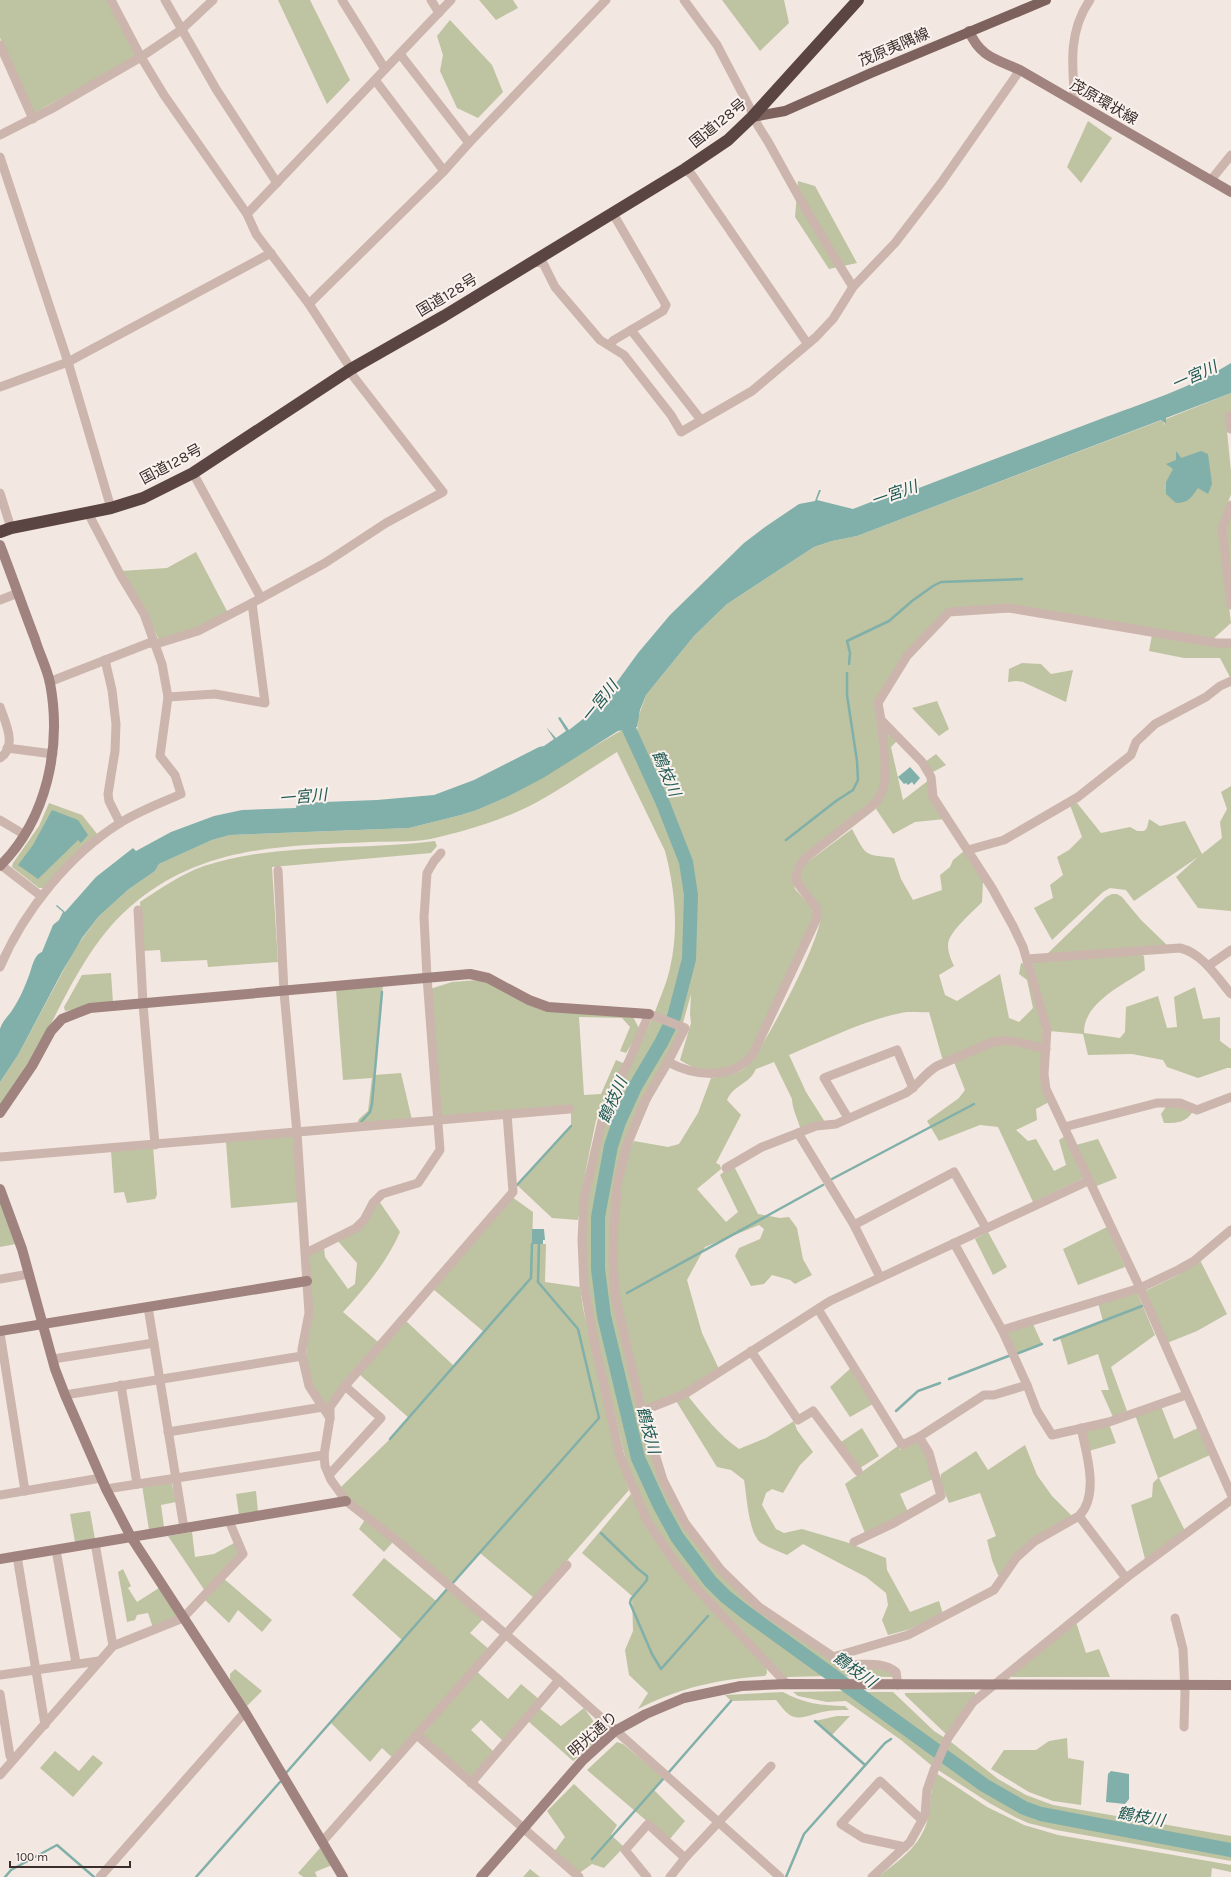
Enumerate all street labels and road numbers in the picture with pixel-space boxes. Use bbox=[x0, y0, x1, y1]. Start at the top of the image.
street label: 茂原夷隅線 bbox=[856, 24, 932, 70]
street label: 茂原環状線 bbox=[1067, 75, 1141, 129]
street label: 国道128号 bbox=[686, 95, 750, 151]
street label: 国道128号 bbox=[413, 270, 481, 320]
street label: 国道128号 bbox=[137, 440, 205, 488]
street label: 明光通り bbox=[564, 1708, 622, 1760]

